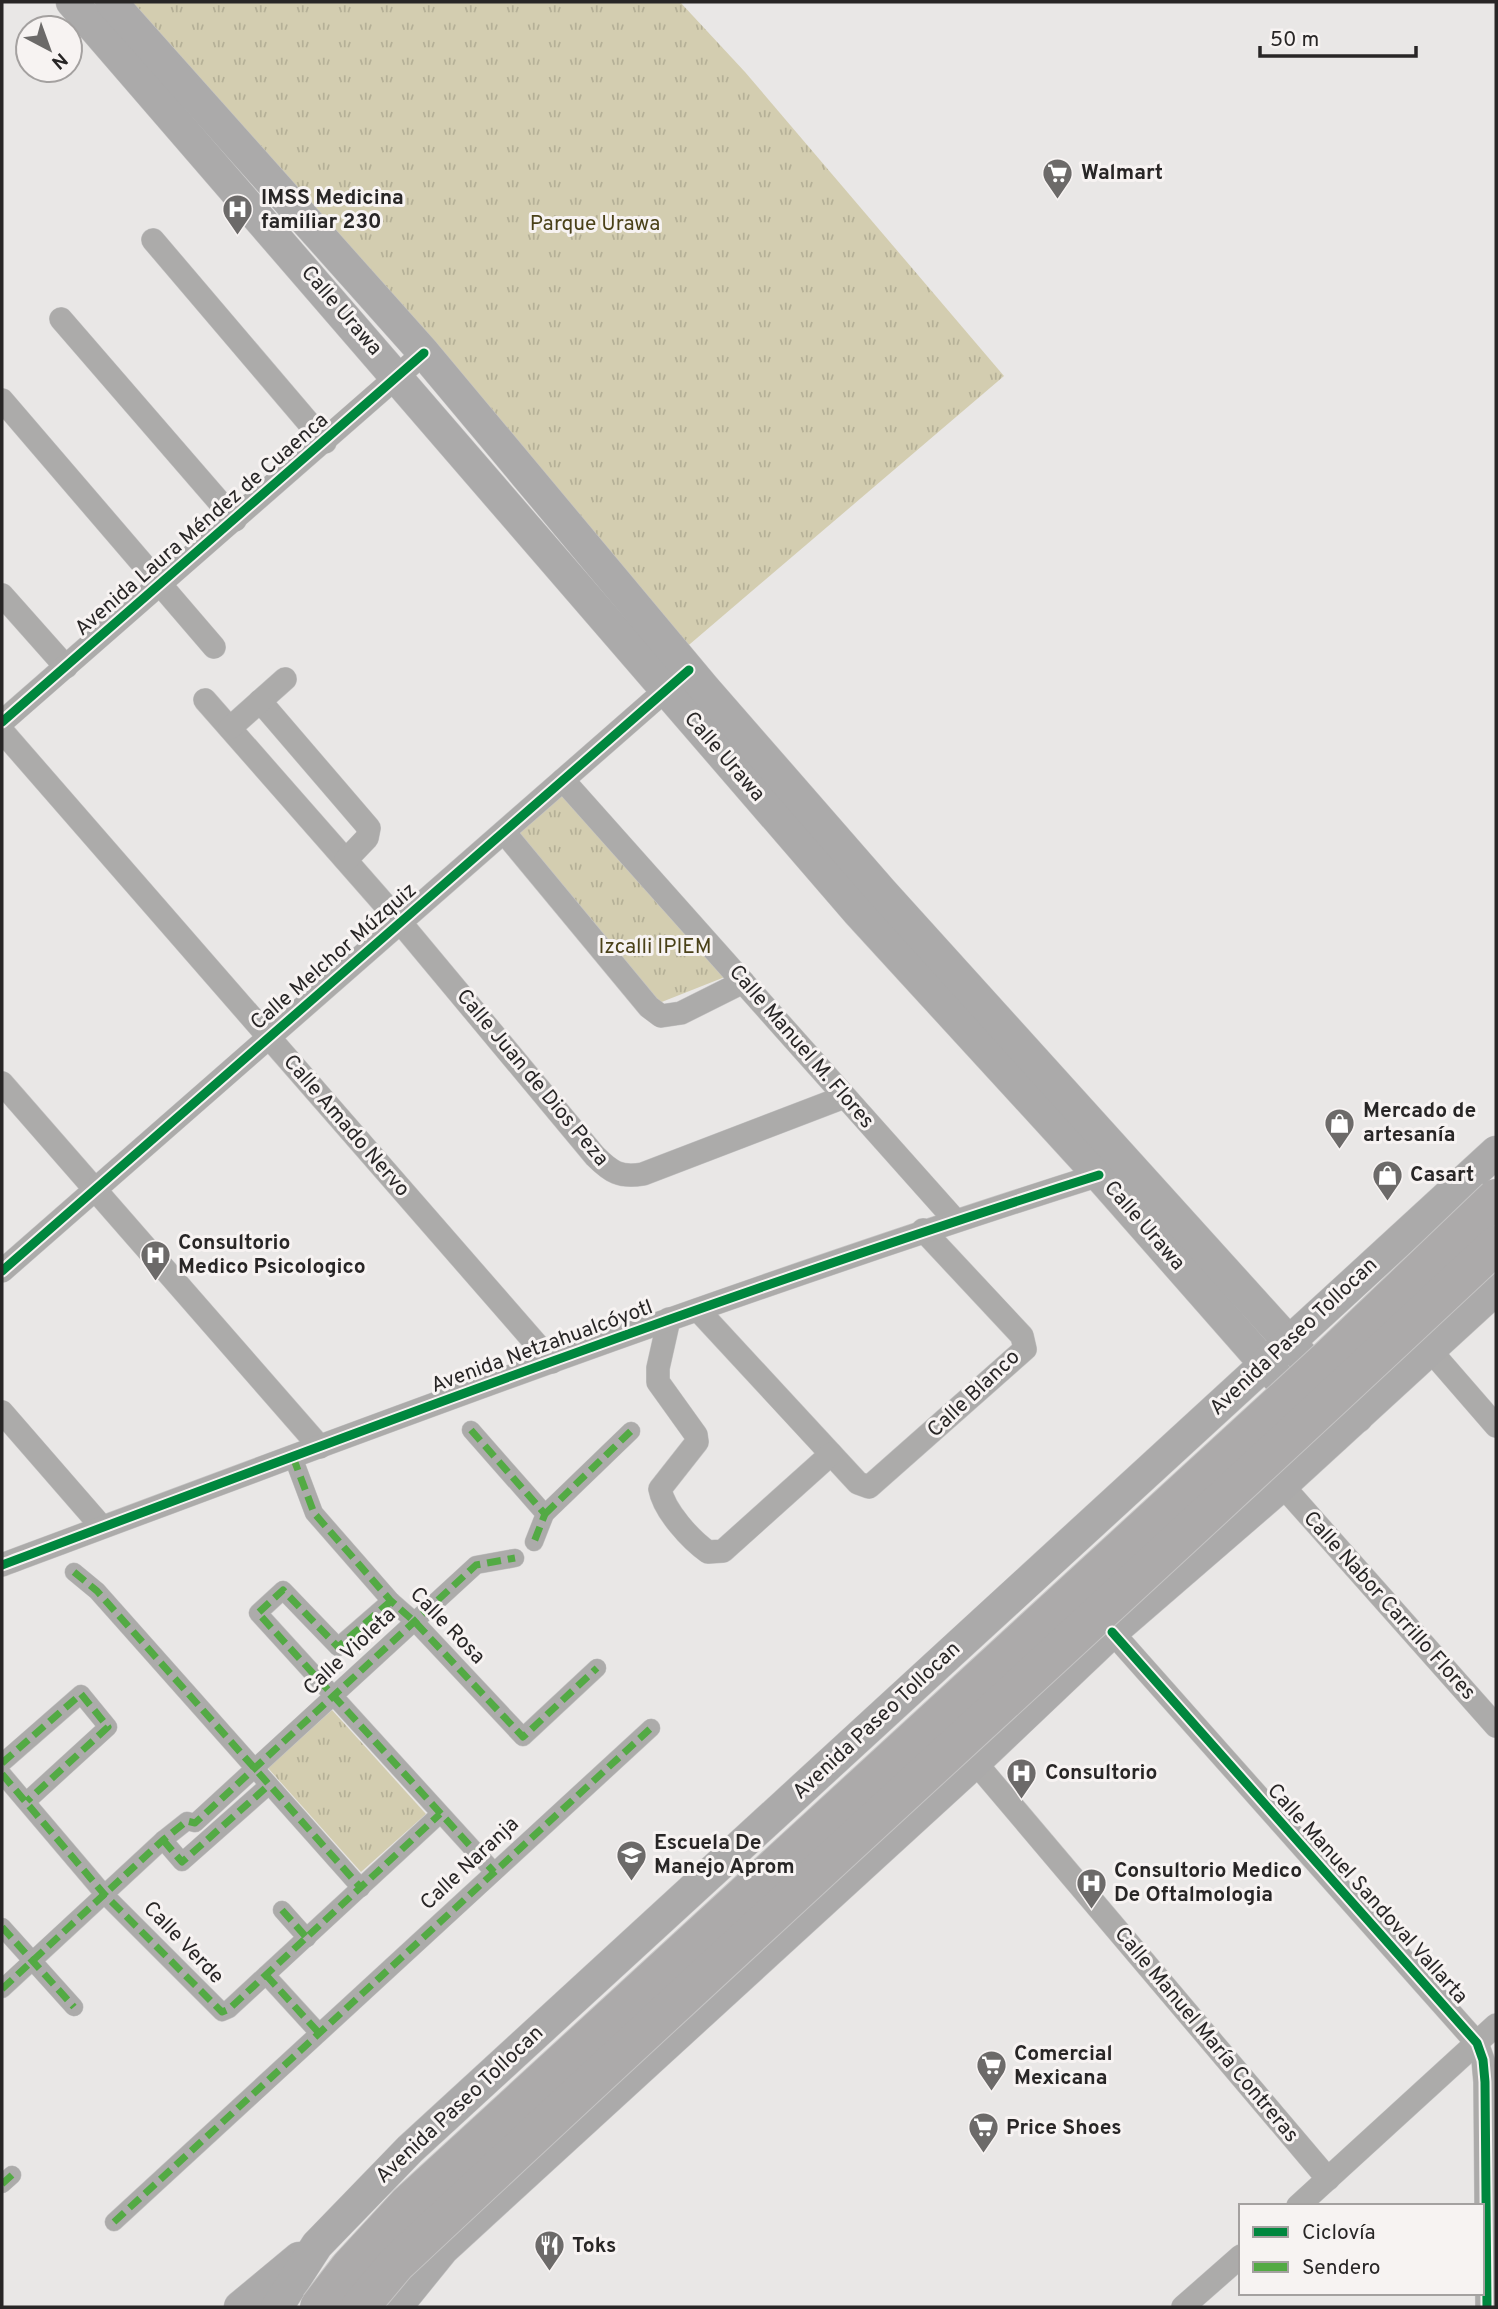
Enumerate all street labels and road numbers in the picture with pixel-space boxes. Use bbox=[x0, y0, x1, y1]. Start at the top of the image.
street label: Calle Urawa bbox=[294, 260, 388, 362]
street label: Avenida Laura Méndez de Cuaenca bbox=[70, 407, 334, 643]
street label: Calle Urawa bbox=[677, 706, 771, 808]
street label: Calle Melchor Múzquiz bbox=[245, 877, 423, 1037]
street label: Calle Manuel M. Flores bbox=[722, 959, 880, 1135]
street label: Calle Juan de Dios Peza bbox=[450, 984, 614, 1172]
street label: Calle Amado Nervo bbox=[277, 1049, 415, 1203]
street label: Calle Urawa bbox=[1097, 1175, 1191, 1277]
street label: Avenida Paseo Tollocan bbox=[1204, 1252, 1384, 1422]
street label: Avenida Netzahualcóyotl bbox=[427, 1294, 657, 1400]
street label: Calle Blanco bbox=[922, 1344, 1026, 1444]
street label: Calle Nabor Carrillo Flores bbox=[1297, 1506, 1481, 1706]
street label: Calle Rosa bbox=[403, 1582, 491, 1670]
street label: Calle Violeta bbox=[298, 1602, 402, 1702]
street label: Avenida Paseo Tollocan bbox=[787, 1636, 967, 1806]
street label: Calle Manuel Sandoval Vallarta bbox=[1261, 1778, 1473, 2010]
street label: Calle Naranja bbox=[415, 1811, 525, 1917]
street label: Calle Verde bbox=[137, 1896, 229, 1990]
street label: Calle Manuel María Contreras bbox=[1108, 1922, 1304, 2148]
street label: Avenida Paseo Tollocan bbox=[370, 2020, 550, 2190]

